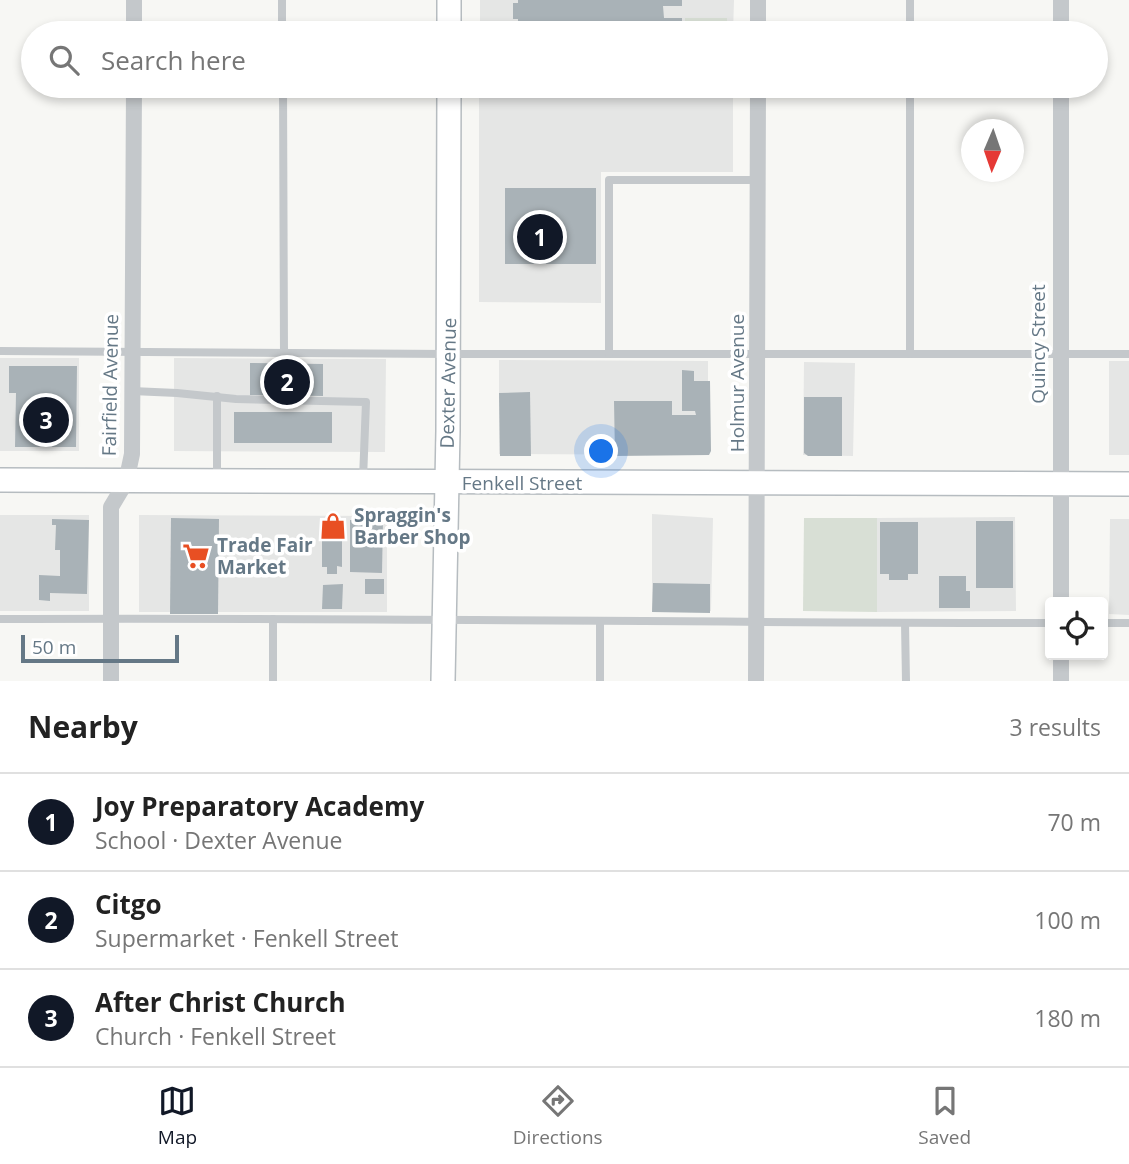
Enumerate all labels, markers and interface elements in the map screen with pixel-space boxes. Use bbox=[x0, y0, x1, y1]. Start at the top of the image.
search box bbox=[21, 21, 1108, 98]
icon: search bbox=[45, 41, 83, 79]
text: Search here bbox=[101, 42, 246, 78]
north arrow bbox=[961, 119, 1024, 182]
pin: 1 bbox=[517, 211, 563, 263]
street label: Quincy Street bbox=[1025, 284, 1051, 404]
street label: Fairfield Avenue bbox=[96, 314, 124, 456]
street label: Holmur Avenue bbox=[724, 314, 750, 452]
street label: Dexter Avenue bbox=[434, 317, 462, 449]
pin: 2 bbox=[264, 356, 310, 408]
pin: 3 bbox=[23, 394, 69, 446]
your location bbox=[584, 434, 618, 468]
street label: Fenkell Street bbox=[462, 470, 582, 496]
place label: Spraggin's Barber Shop bbox=[354, 502, 470, 550]
shop icon: Spraggin's Barber Shop bbox=[318, 511, 348, 541]
place label: Trade Fair Market bbox=[217, 532, 313, 580]
supermarket icon: Trade Fair Market bbox=[181, 541, 211, 571]
map controls bbox=[1045, 597, 1108, 660]
button: locate bbox=[1045, 597, 1108, 660]
scale bar bbox=[21, 632, 178, 664]
text: 50 m bbox=[32, 634, 76, 660]
text: Nearby bbox=[28, 706, 138, 747]
text: 3 results bbox=[1010, 711, 1101, 743]
text: Joy Preparatory Academy bbox=[95, 788, 424, 824]
text: 1 bbox=[44, 806, 58, 838]
text: 70 m bbox=[1047, 806, 1101, 838]
text: School · Dexter Avenue bbox=[95, 824, 342, 856]
text: Citgo bbox=[95, 886, 162, 922]
text: 2 bbox=[44, 904, 58, 936]
text: 100 m bbox=[1034, 904, 1101, 936]
text: Supermarket · Fenkell Street bbox=[95, 922, 398, 954]
text: After Christ Church bbox=[95, 984, 346, 1020]
text: 3 bbox=[44, 1002, 58, 1034]
text: 180 m bbox=[1034, 1002, 1101, 1034]
text: Church · Fenkell Street bbox=[95, 1020, 336, 1052]
tab: Map bbox=[158, 1082, 197, 1150]
tab: Directions bbox=[513, 1082, 603, 1150]
tab: Saved bbox=[918, 1082, 971, 1150]

